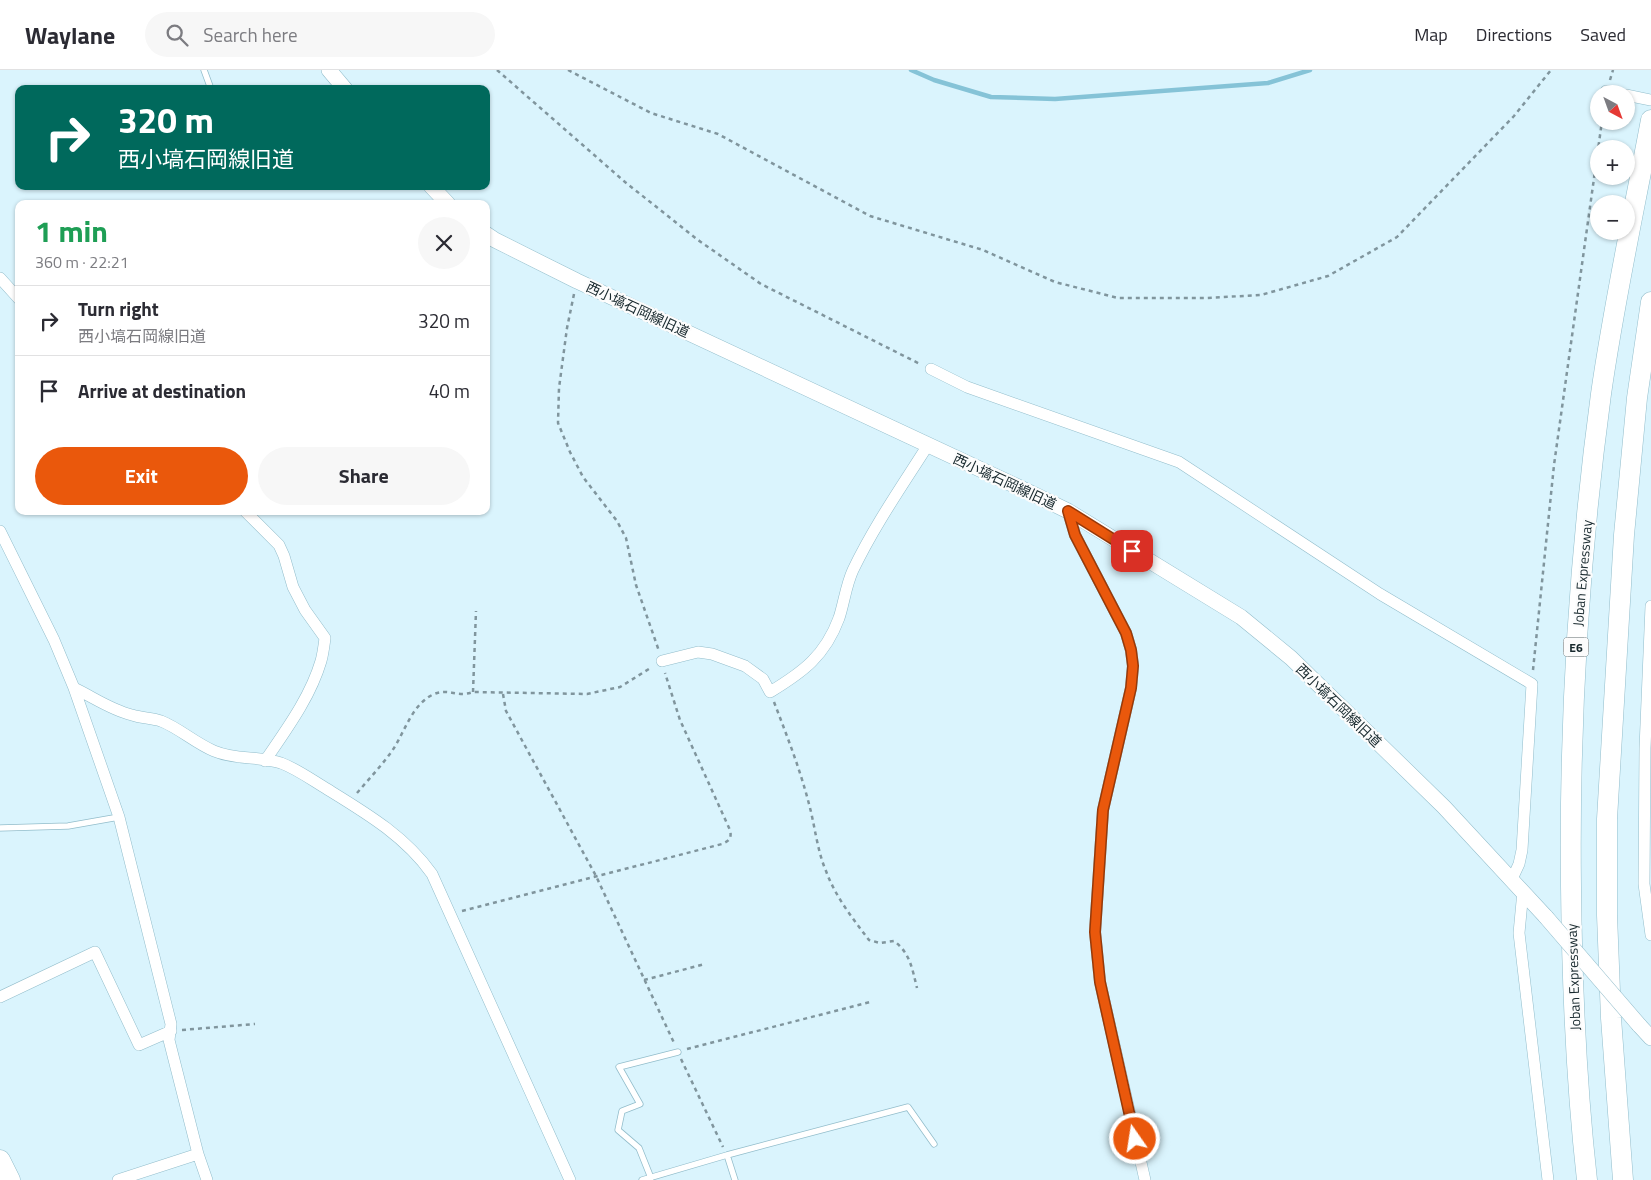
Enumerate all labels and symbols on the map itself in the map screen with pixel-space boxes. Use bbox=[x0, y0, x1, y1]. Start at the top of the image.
north arrow bbox=[1590, 85, 1635, 130]
street label: 西小塙石岡線旧道 bbox=[583, 276, 693, 342]
street label: 西小塙石岡線旧道 bbox=[950, 448, 1060, 514]
street label: Joban Expressway bbox=[1567, 519, 1597, 627]
pin bbox=[1111, 530, 1153, 572]
road number: E6 bbox=[1564, 638, 1588, 656]
street label: 西小塙石岡線旧道 bbox=[1291, 659, 1387, 751]
street label: Joban Expressway bbox=[1561, 923, 1585, 1031]
position arrow bbox=[1108, 1112, 1160, 1164]

